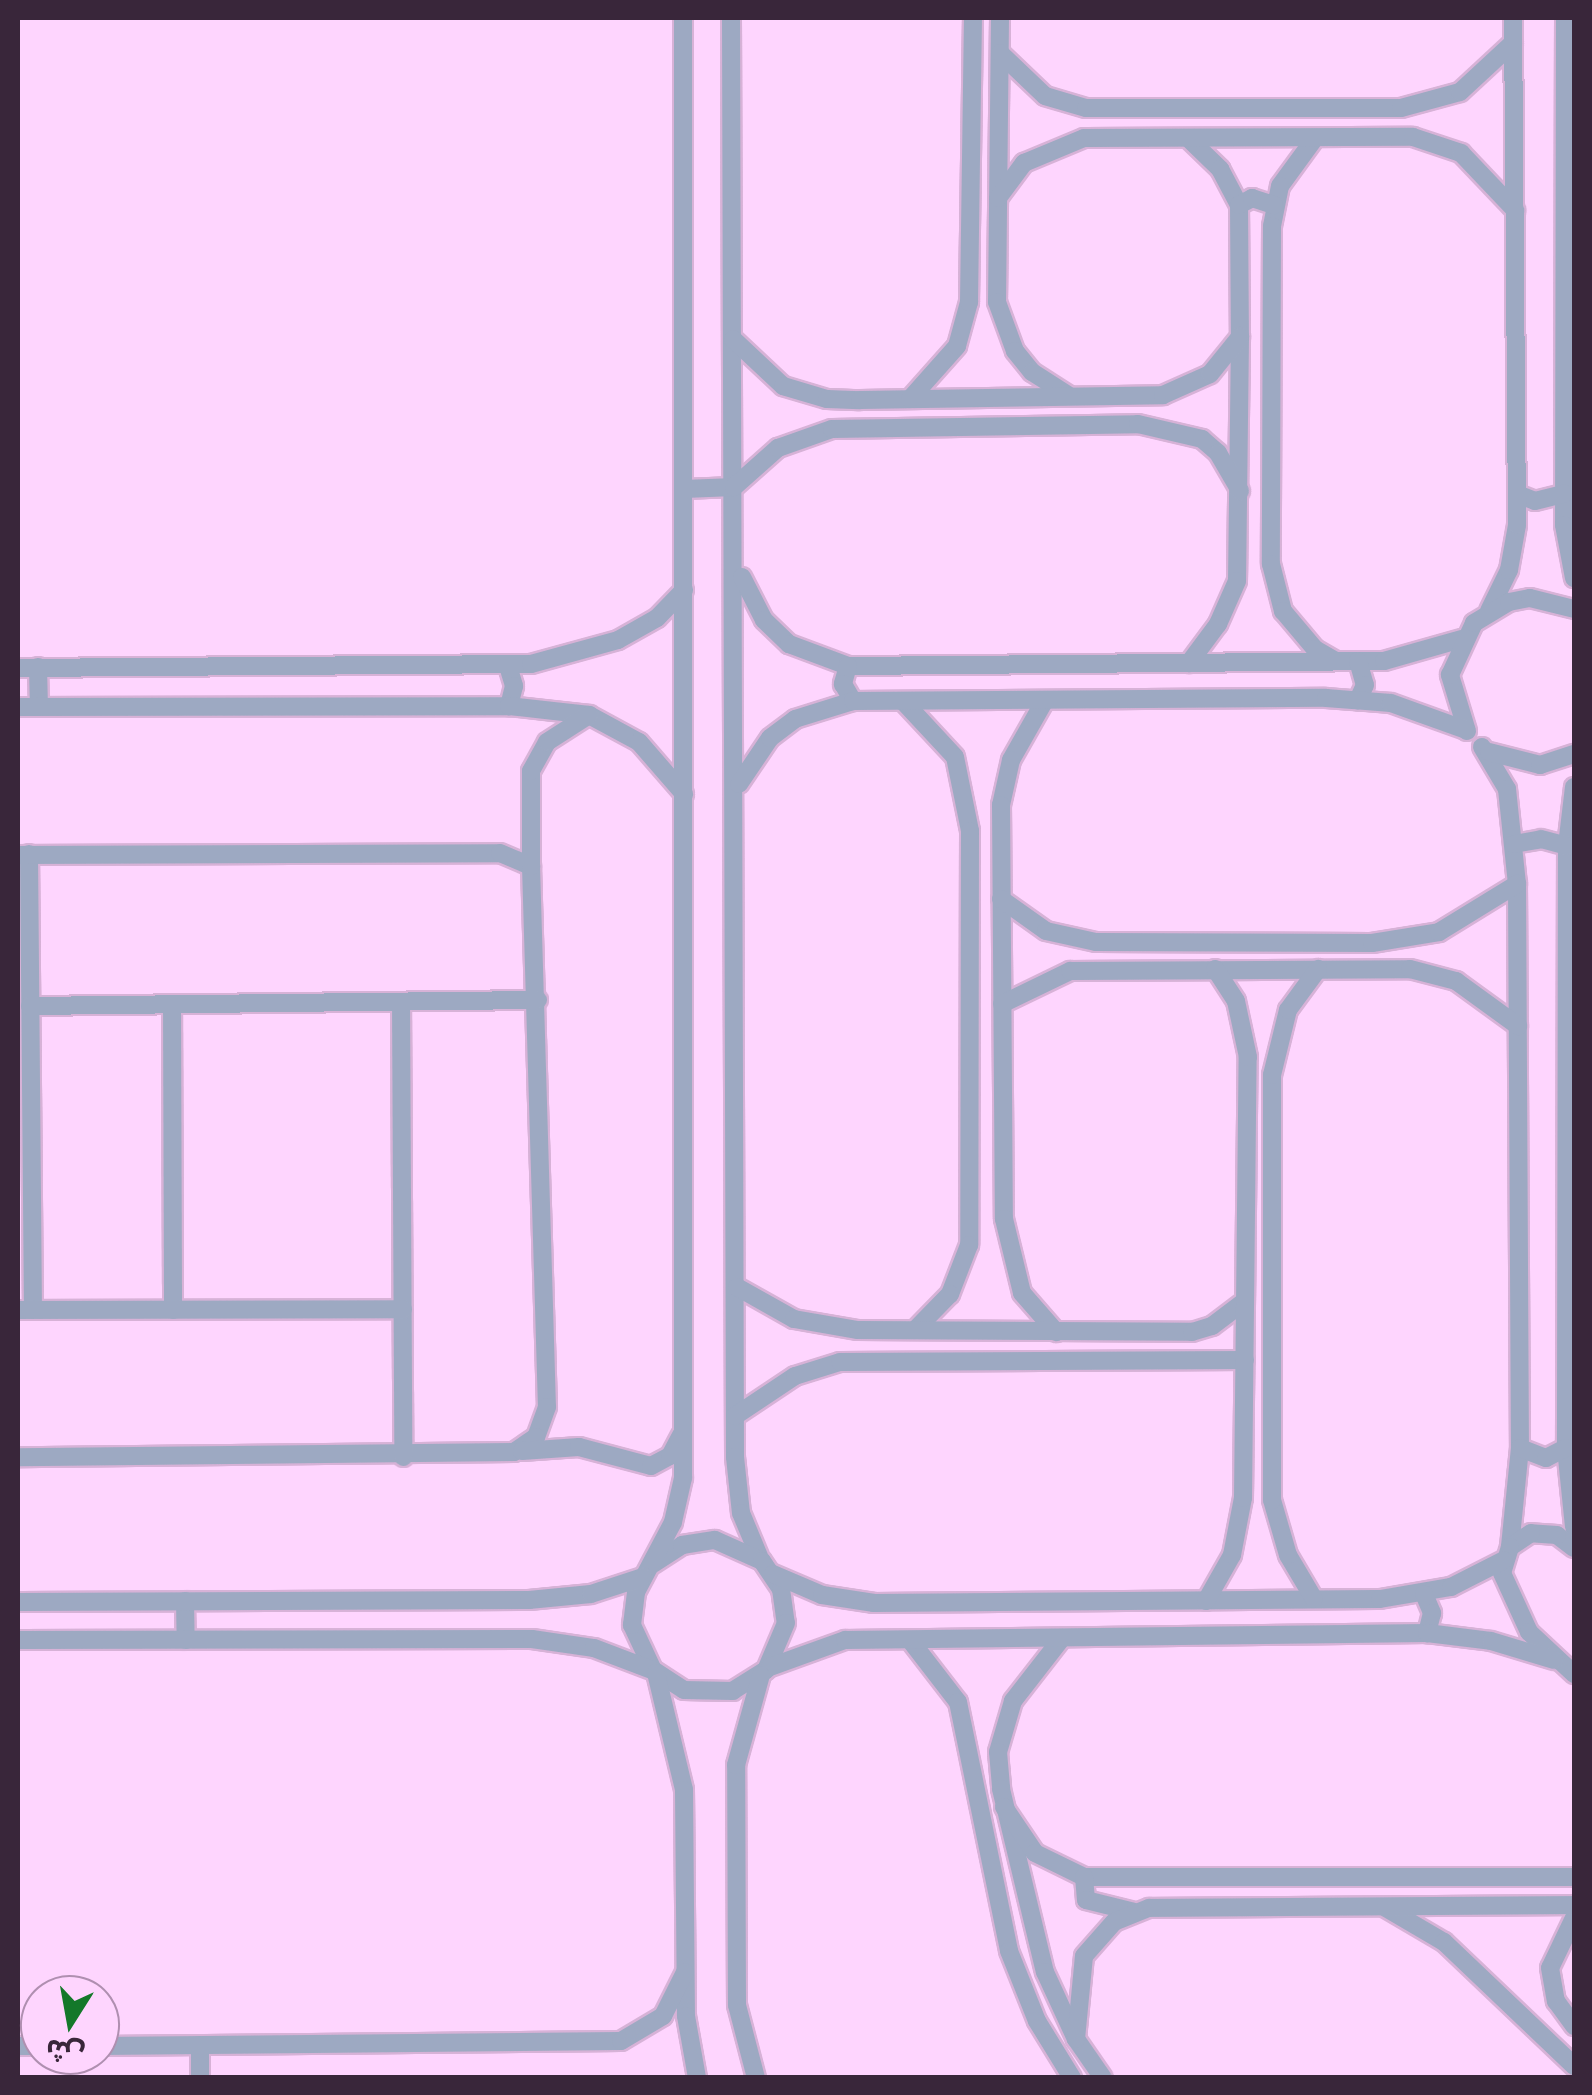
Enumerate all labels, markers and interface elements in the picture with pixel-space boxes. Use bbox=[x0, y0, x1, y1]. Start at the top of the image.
north arrow bbox=[20, 1975, 120, 2075]
text: ش bbox=[42, 2031, 87, 2075]

